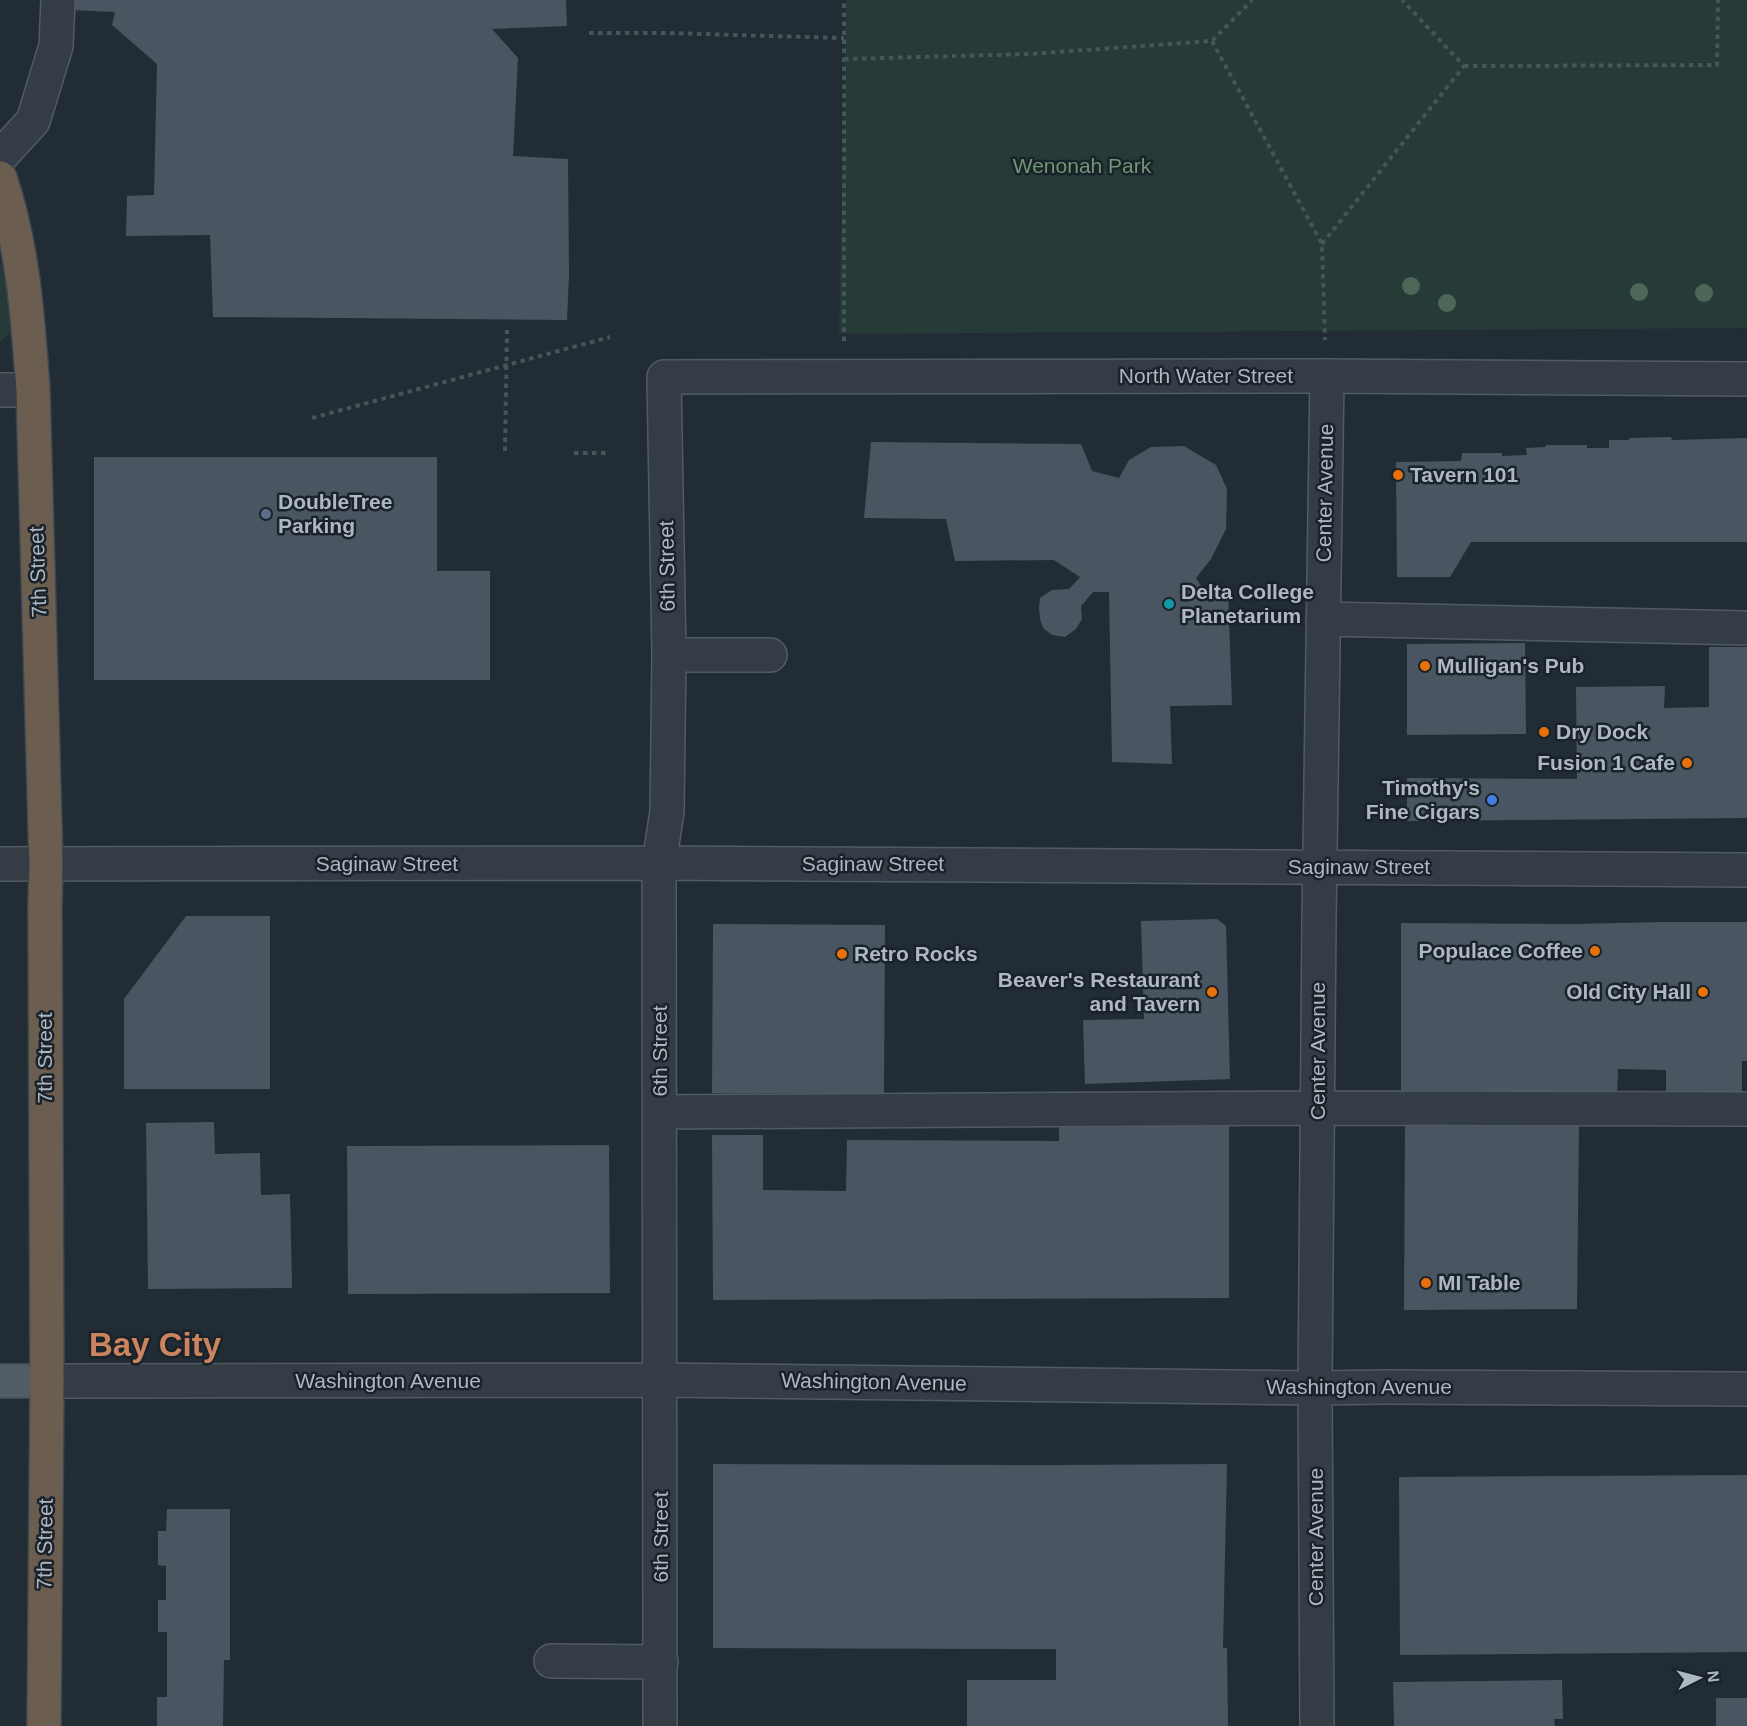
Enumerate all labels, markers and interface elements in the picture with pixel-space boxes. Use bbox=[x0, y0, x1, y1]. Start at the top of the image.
park label: Wenonah Park bbox=[1013, 154, 1152, 177]
street label: North Water Street bbox=[1119, 364, 1293, 387]
street label: Center Avenue bbox=[1312, 424, 1337, 562]
place label: Tavern 101 bbox=[1410, 463, 1518, 486]
marker: Tavern 101 bbox=[1391, 468, 1405, 482]
place label: DoubleTree Parking bbox=[278, 490, 392, 537]
marker: DoubleTree Parking bbox=[259, 507, 273, 521]
street label: 6th Street bbox=[654, 520, 679, 612]
street label: 7th Street bbox=[24, 526, 51, 618]
place label: Delta College Planetarium bbox=[1181, 580, 1314, 627]
marker: Delta College Planetarium bbox=[1162, 597, 1176, 611]
place label: Mulligan's Pub bbox=[1437, 654, 1584, 677]
marker: Mulligan's Pub bbox=[1418, 659, 1432, 673]
place label: Dry Dock bbox=[1556, 720, 1649, 743]
marker: Dry Dock bbox=[1537, 725, 1551, 739]
place label: Fusion 1 Cafe bbox=[1537, 751, 1675, 774]
marker: Fusion 1 Cafe bbox=[1680, 756, 1694, 770]
place label: Timothy's Fine Cigars bbox=[1366, 776, 1480, 823]
marker: Timothy's Fine Cigars bbox=[1485, 793, 1499, 807]
street label: Saginaw Street bbox=[316, 852, 458, 875]
street label: Saginaw Street bbox=[802, 852, 944, 875]
street label: Saginaw Street bbox=[1288, 855, 1430, 878]
place label: Populace Coffee bbox=[1418, 939, 1583, 962]
place label: Retro Rocks bbox=[854, 942, 978, 965]
marker: Populace Coffee bbox=[1588, 944, 1602, 958]
marker: Retro Rocks bbox=[835, 947, 849, 961]
place label: Beaver's Restaurant and Tavern bbox=[998, 968, 1200, 1015]
place label: Old City Hall bbox=[1566, 980, 1691, 1003]
street label: Center Avenue bbox=[1306, 982, 1329, 1120]
marker: Beaver's Restaurant and Tavern bbox=[1205, 985, 1219, 999]
marker: Old City Hall bbox=[1696, 985, 1710, 999]
street label: 6th Street bbox=[648, 1005, 671, 1097]
street label: 7th Street bbox=[33, 1012, 56, 1104]
place label: MI Table bbox=[1438, 1271, 1520, 1294]
marker: MI Table bbox=[1419, 1276, 1433, 1290]
district label: Bay City bbox=[89, 1326, 222, 1363]
street label: Washington Avenue bbox=[781, 1368, 967, 1395]
street label: Washington Avenue bbox=[295, 1369, 481, 1392]
street label: Washington Avenue bbox=[1266, 1375, 1452, 1398]
street label: Center Avenue bbox=[1304, 1468, 1327, 1606]
street label: 6th Street bbox=[649, 1491, 672, 1583]
street label: 7th Street bbox=[32, 1498, 57, 1590]
north arrow bbox=[1669, 1648, 1729, 1708]
text: N bbox=[1704, 1670, 1722, 1683]

